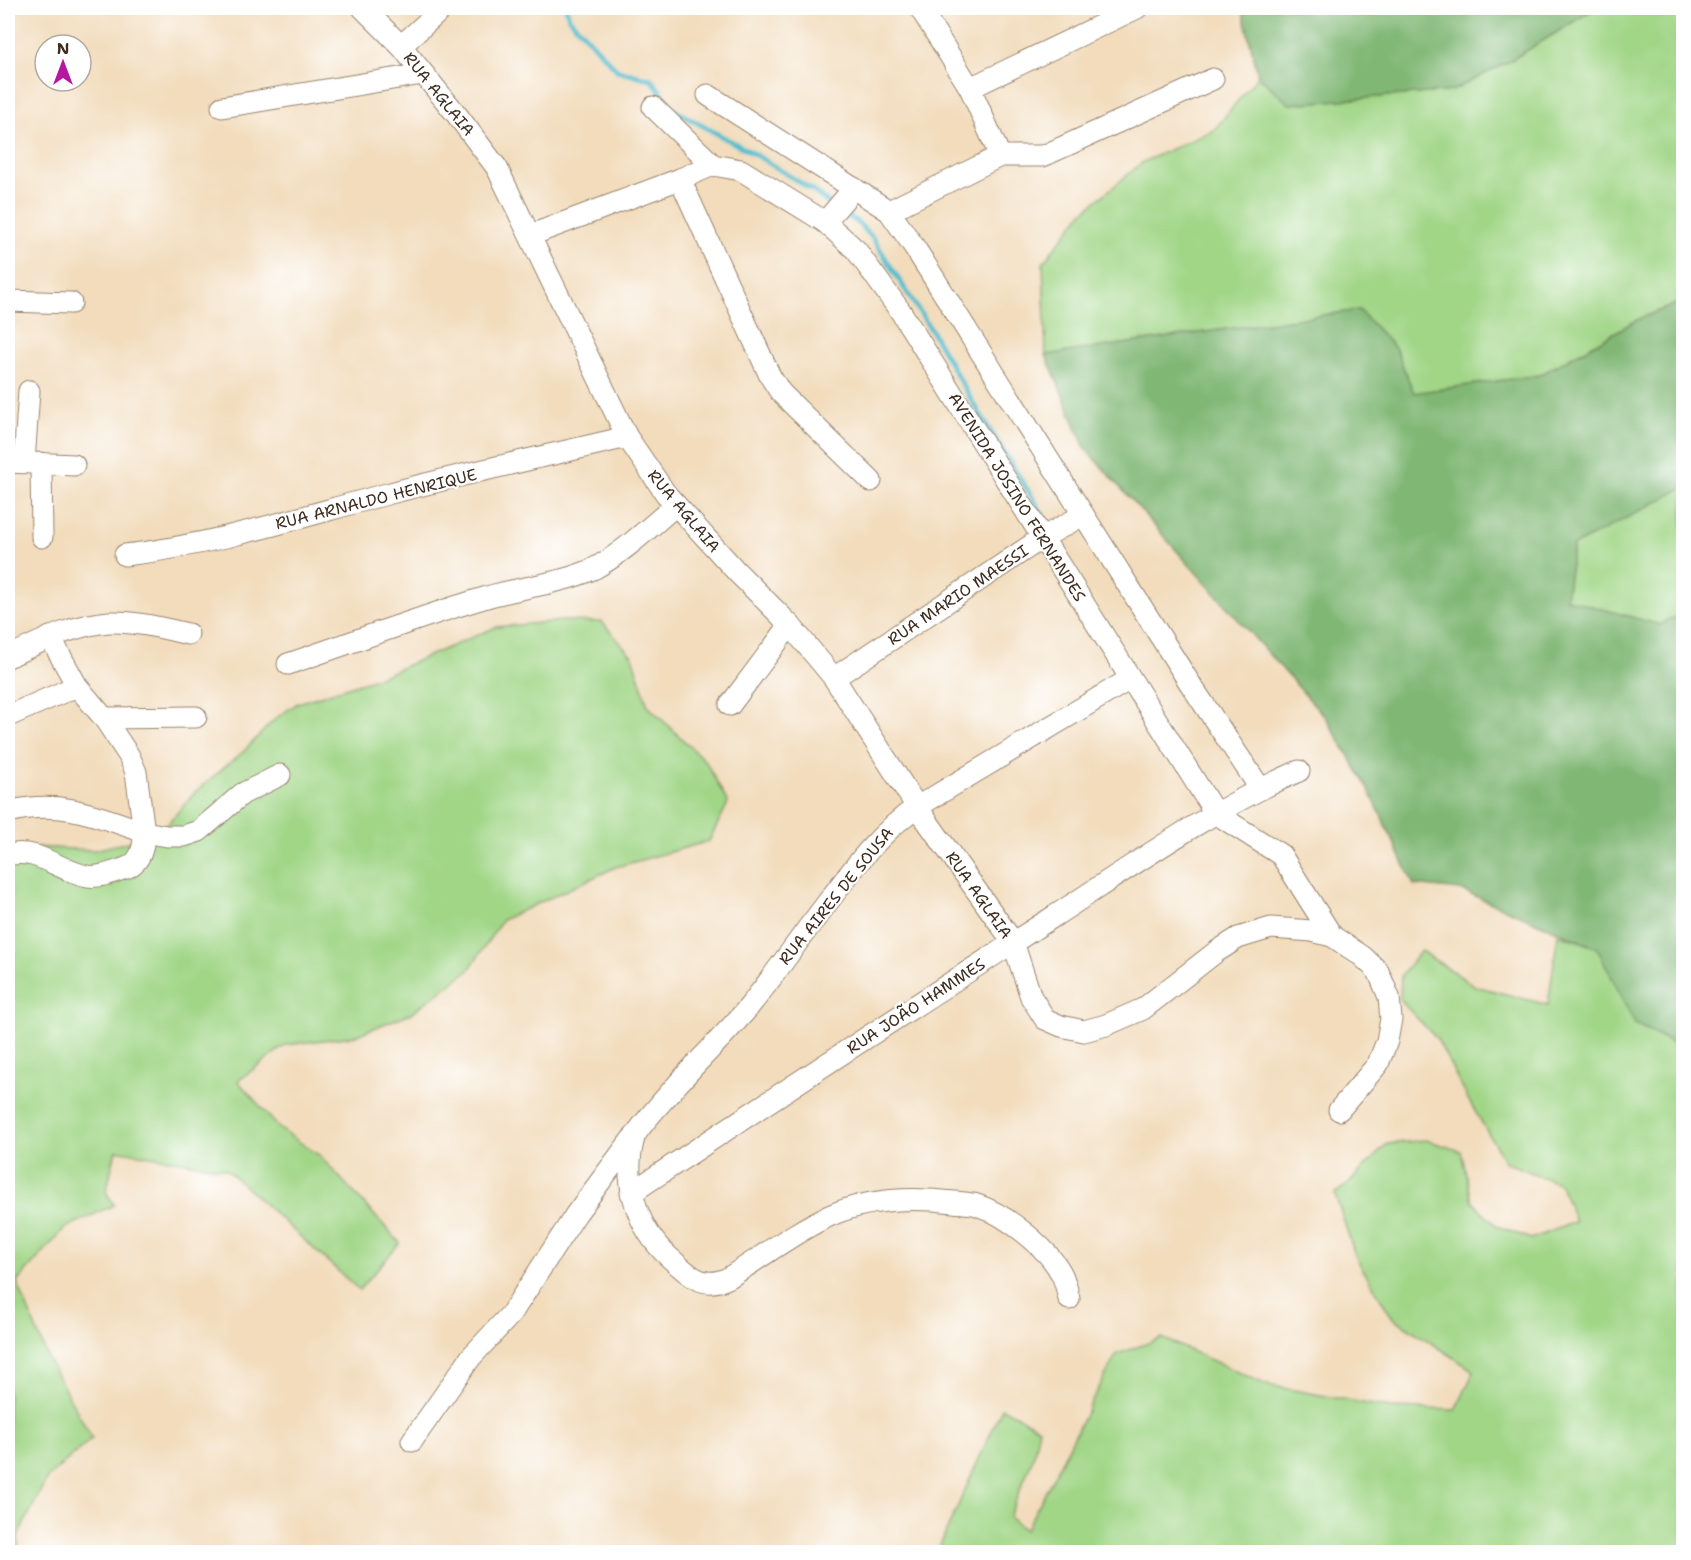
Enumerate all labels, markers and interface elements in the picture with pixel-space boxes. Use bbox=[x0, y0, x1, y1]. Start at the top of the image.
north arrow bbox=[33, 33, 93, 93]
text: N bbox=[57, 38, 69, 59]
street label: RUA AGLAIA bbox=[399, 48, 479, 140]
street label: AVENIDA JOSINO FERNANDES bbox=[944, 389, 1090, 605]
street label: RUA ARNALDO HENRIQUE bbox=[273, 464, 479, 534]
street label: RUA AGLAIA bbox=[643, 465, 725, 557]
street label: RUA MARIO MAESSI bbox=[884, 540, 1032, 650]
street label: RUA AIRES DE SOUSA bbox=[774, 823, 898, 969]
street label: RUA AGLAIA bbox=[941, 847, 1017, 943]
street label: RUA JOÃO HAMMES bbox=[842, 952, 989, 1059]

